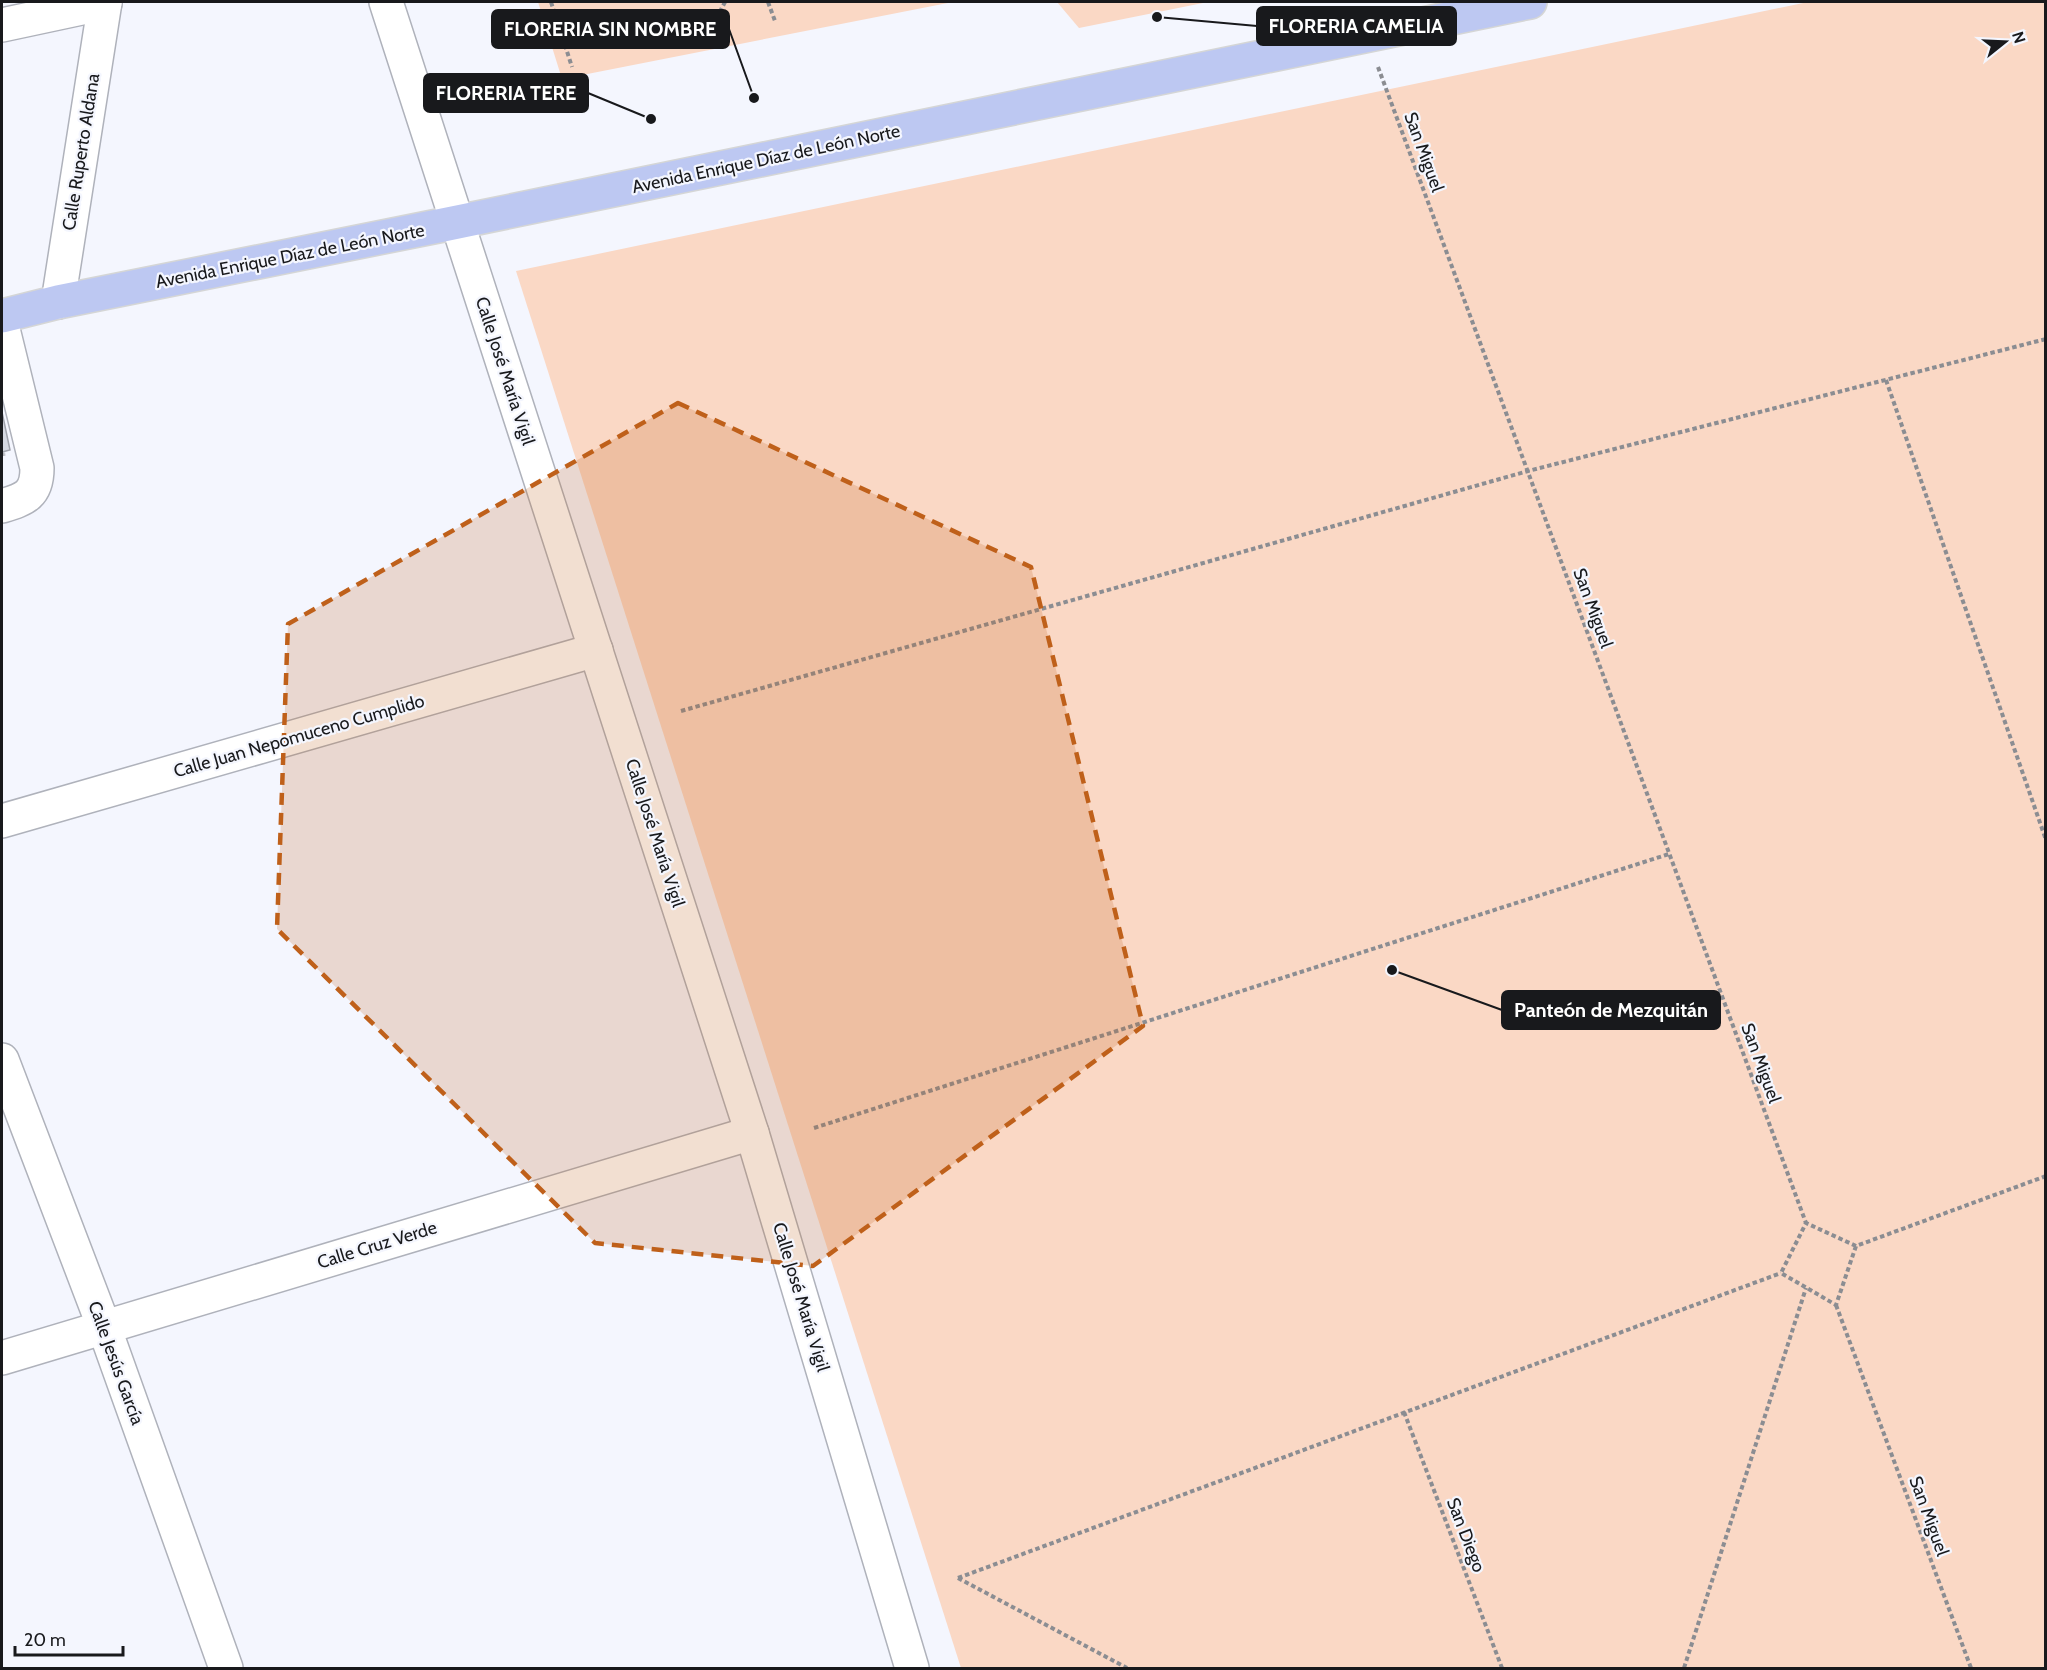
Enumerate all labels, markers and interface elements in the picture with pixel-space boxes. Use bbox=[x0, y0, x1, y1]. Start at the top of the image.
callout: FLORERIA CAMELIA bbox=[1257, 7, 1456, 45]
callout: FLORERIA SIN NOMBRE bbox=[492, 10, 729, 48]
north arrow bbox=[1975, 12, 2035, 72]
text: FLORERIA CAMELIA bbox=[1268, 14, 1444, 38]
text: FLORERIA SIN NOMBRE bbox=[504, 17, 716, 41]
text: N bbox=[2008, 29, 2030, 46]
street label: Calle Ruperto Aldana bbox=[58, 72, 104, 232]
callout: FLORERIA TERE bbox=[424, 74, 588, 112]
text: FLORERIA TERE bbox=[436, 81, 576, 105]
street label: San Miguel bbox=[1399, 109, 1449, 196]
street label: Avenida Enrique Díaz de León Norte bbox=[630, 120, 902, 198]
street label: Avenida Enrique Díaz de León Norte bbox=[154, 219, 426, 293]
street label: Calle José María Vigil bbox=[471, 294, 540, 449]
street label: San Miguel bbox=[1568, 565, 1618, 652]
street label: Calle Juan Nepomuceno Cumplido bbox=[171, 690, 427, 782]
street label: Calle José María Vigil bbox=[621, 756, 690, 911]
callout: Panteón de Mezquitán bbox=[1502, 991, 1720, 1029]
text: Panteón de Mezquitán bbox=[1514, 998, 1708, 1022]
street label: San Miguel bbox=[1736, 1020, 1786, 1107]
street label: Calle Cruz Verde bbox=[315, 1216, 439, 1274]
street label: Calle José María Vigil bbox=[768, 1220, 834, 1375]
street label: Calle Jesús García bbox=[83, 1298, 149, 1428]
street label: San Miguel bbox=[1904, 1473, 1954, 1560]
street label: San Diego bbox=[1442, 1495, 1490, 1575]
scale bar bbox=[15, 1619, 123, 1657]
text: 20 m bbox=[24, 1629, 66, 1651]

